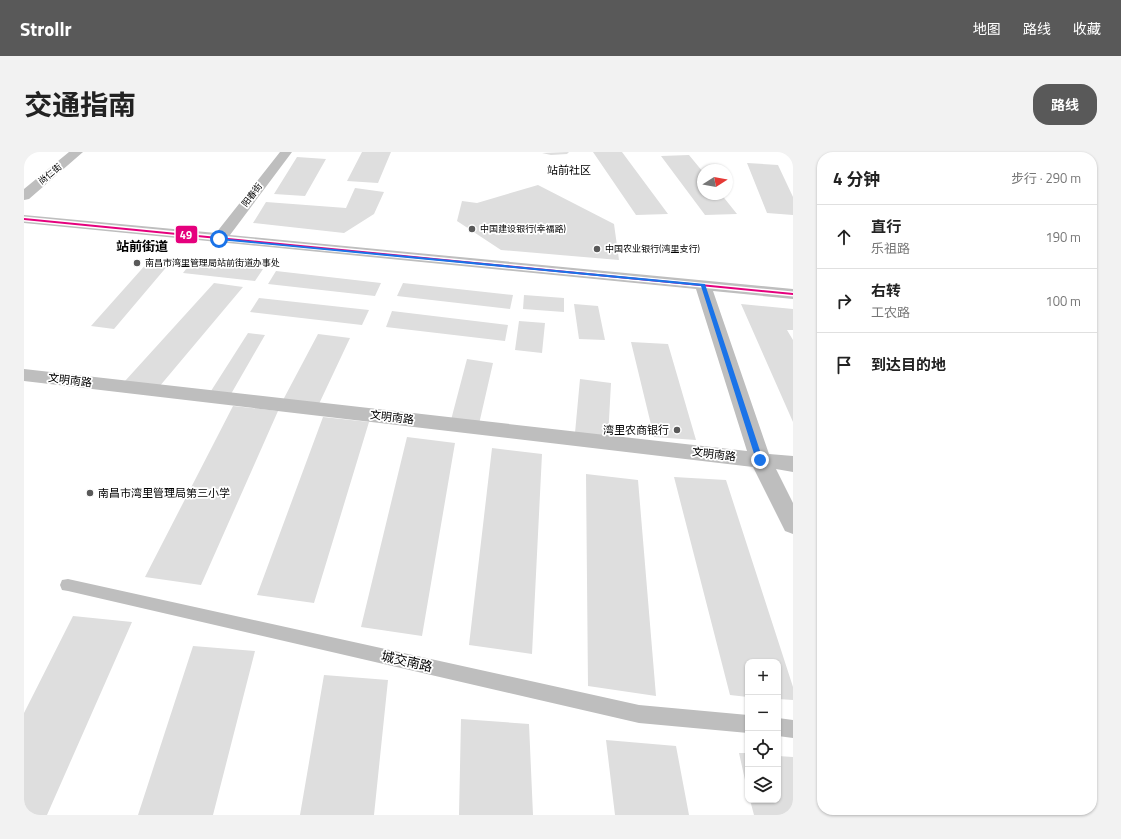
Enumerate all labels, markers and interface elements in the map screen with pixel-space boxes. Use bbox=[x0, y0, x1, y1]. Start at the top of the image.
text: Strollr bbox=[20, 14, 72, 43]
text: 地图 bbox=[973, 18, 1001, 39]
text: 路线 bbox=[1023, 18, 1051, 39]
text: 收藏 bbox=[1073, 18, 1101, 39]
text: 交通指南 bbox=[24, 83, 136, 126]
button: 路线 bbox=[1033, 84, 1097, 125]
street label: 尚仁街 bbox=[35, 160, 64, 187]
district label: 站前社区 bbox=[547, 162, 591, 178]
north arrow bbox=[697, 164, 733, 200]
text: 4 分钟 bbox=[833, 166, 880, 192]
text: 步行 · 290 m bbox=[1011, 168, 1081, 188]
street label: 阳春街 bbox=[238, 180, 265, 209]
text: 直行 bbox=[871, 215, 901, 238]
place label: 中国建设银行(幸福路) bbox=[480, 222, 566, 235]
marker: 中国建设银行(幸福路) bbox=[467, 224, 477, 234]
line badge: 49 bbox=[175, 225, 198, 244]
icon: ahead bbox=[833, 226, 855, 248]
text: 49 bbox=[180, 227, 192, 243]
text: 190 m bbox=[1045, 227, 1081, 247]
route start bbox=[210, 230, 228, 248]
district label: 站前街道 bbox=[116, 236, 168, 256]
text: 乐祖路 bbox=[871, 238, 910, 258]
place label: 中国农业银行(湾里支行) bbox=[605, 242, 700, 255]
marker: 中国农业银行(湾里支行) bbox=[592, 244, 602, 254]
place label: 南昌市湾里管理局站前街道办事处 bbox=[145, 256, 280, 269]
marker: 南昌市湾里管理局站前街道办事处 bbox=[132, 258, 142, 268]
text: 右转 bbox=[871, 279, 901, 302]
icon: right bbox=[833, 290, 855, 312]
text: 100 m bbox=[1045, 291, 1081, 311]
text: 工农路 bbox=[871, 302, 910, 322]
text: 到达目的地 bbox=[871, 353, 946, 376]
icon: arrive bbox=[833, 354, 855, 376]
street label: 文明南路 bbox=[47, 369, 93, 391]
street label: 文明南路 bbox=[369, 406, 415, 428]
place label: 湾里农商银行 bbox=[603, 422, 669, 438]
marker: 湾里农商银行 bbox=[672, 425, 682, 435]
street label: 文明南路 bbox=[691, 443, 737, 465]
route end bbox=[751, 451, 769, 469]
place label: 南昌市湾里管理局第三小学 bbox=[98, 485, 230, 501]
marker: 南昌市湾里管理局第三小学 bbox=[85, 488, 95, 498]
street label: 城交南路 bbox=[379, 645, 435, 677]
map controls bbox=[745, 659, 781, 803]
button: + bbox=[745, 659, 781, 695]
button: − bbox=[745, 695, 781, 731]
button: locate bbox=[745, 731, 781, 767]
button: layers bbox=[745, 767, 781, 803]

